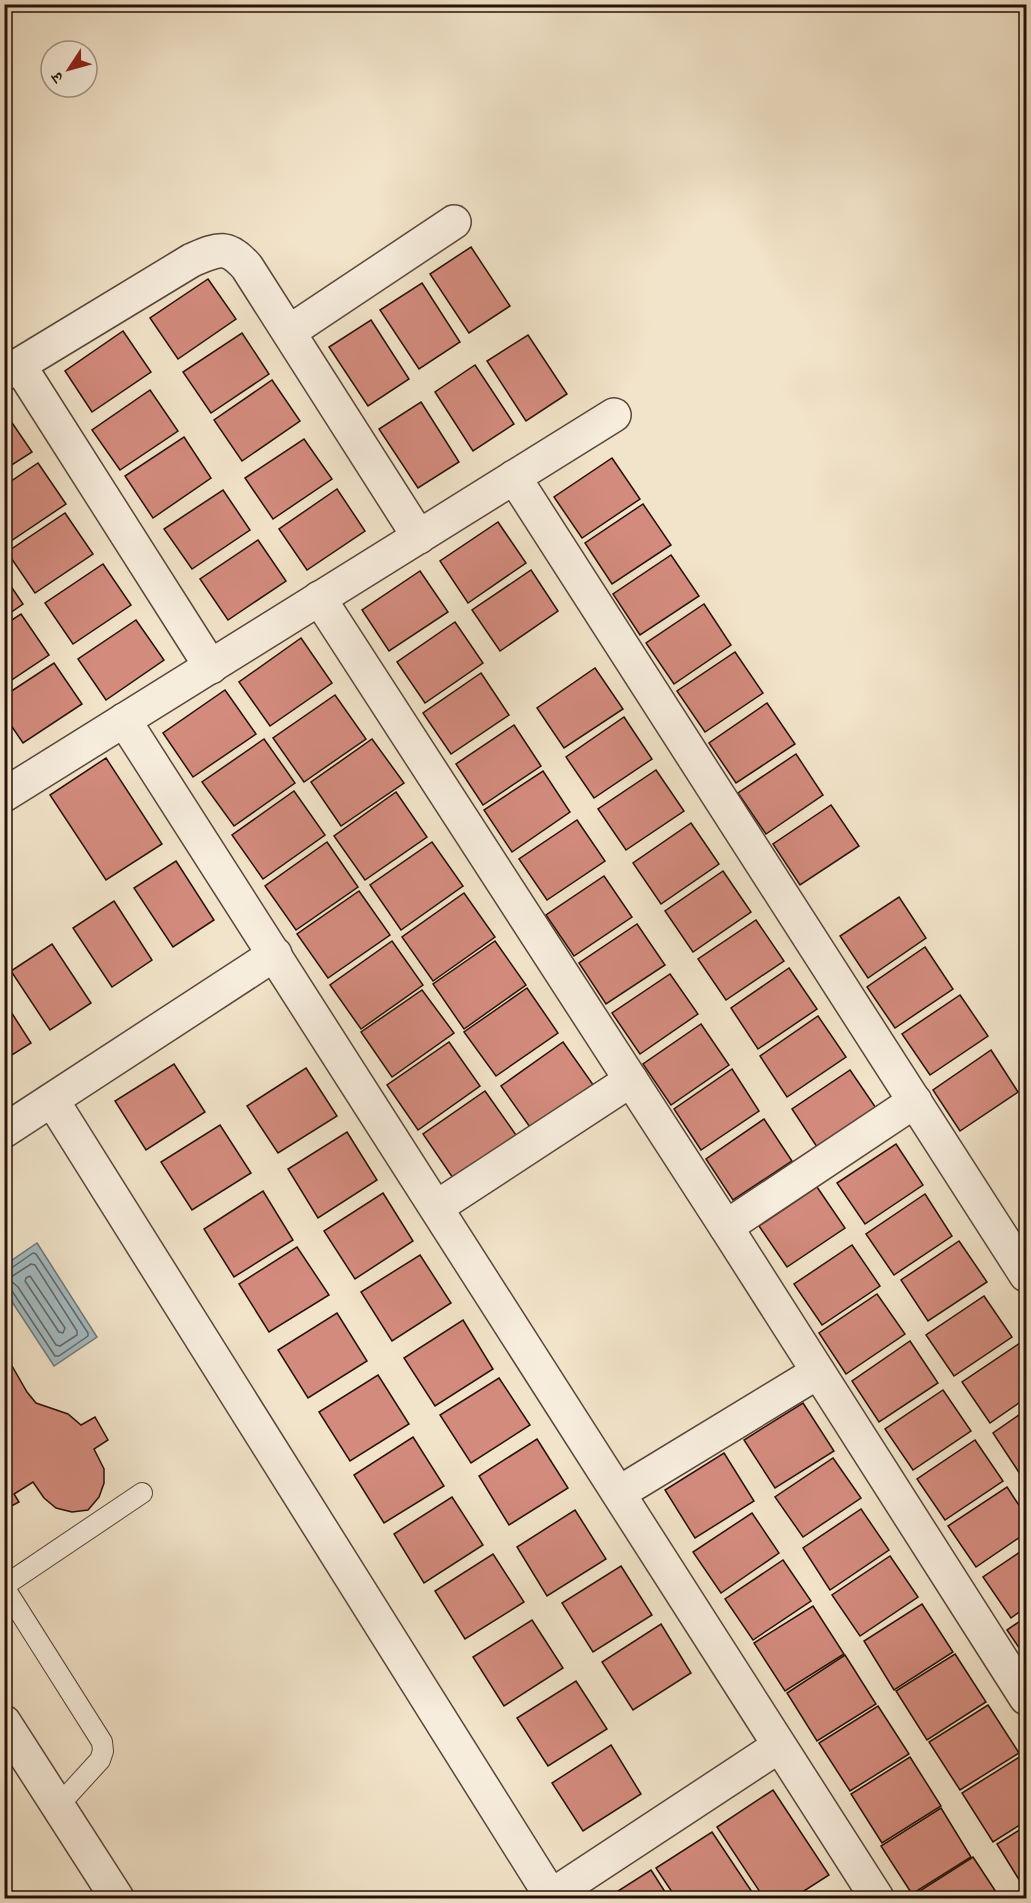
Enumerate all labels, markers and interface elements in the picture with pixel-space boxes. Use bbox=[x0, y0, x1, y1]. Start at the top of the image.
north arrow bbox=[39, 39, 99, 99]
text: उ bbox=[45, 66, 70, 88]

